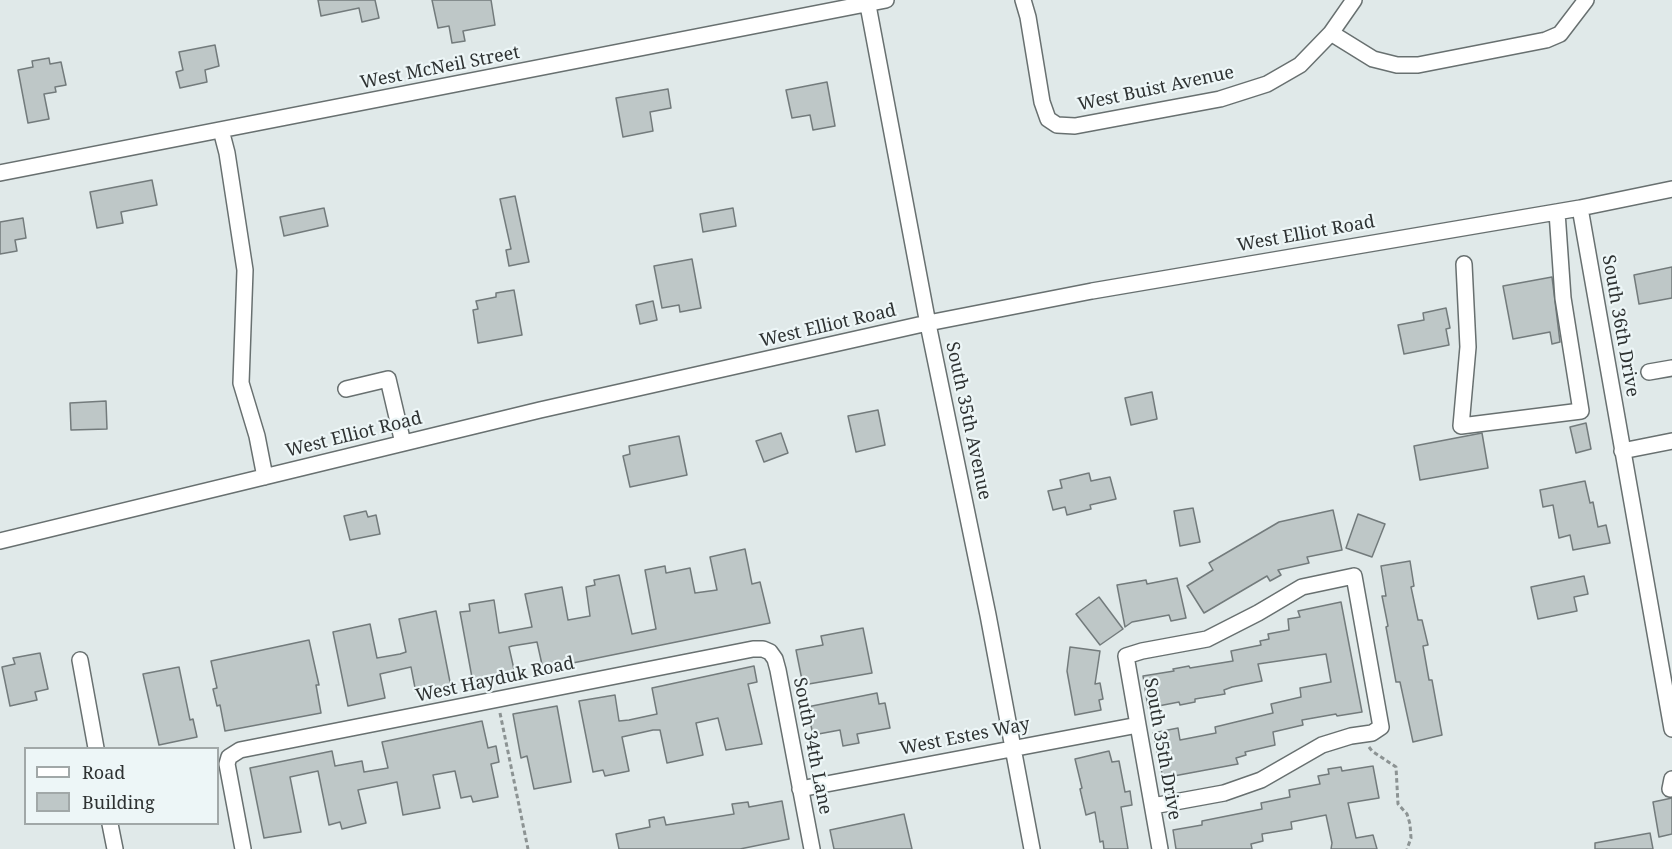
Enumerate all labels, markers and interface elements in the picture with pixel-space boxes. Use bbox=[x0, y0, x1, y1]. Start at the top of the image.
street label: West McNeil Street bbox=[358, 42, 522, 94]
street label: West Buist Avenue bbox=[1076, 62, 1236, 116]
street label: West Elliot Road bbox=[1235, 211, 1377, 257]
street label: South 36th Drive bbox=[1597, 253, 1643, 399]
street label: West Elliot Road bbox=[758, 300, 898, 352]
street label: South 35th Avenue bbox=[941, 340, 995, 502]
street label: West Elliot Road bbox=[284, 408, 424, 462]
street label: West Hayduk Road bbox=[414, 653, 576, 707]
street label: South 34th Lane bbox=[788, 676, 836, 816]
street label: South 35th Drive bbox=[1139, 676, 1185, 822]
street label: West Estes Way bbox=[898, 714, 1032, 760]
legend bbox=[24, 747, 219, 825]
text: Road bbox=[82, 760, 125, 784]
text: Building bbox=[82, 790, 155, 814]

